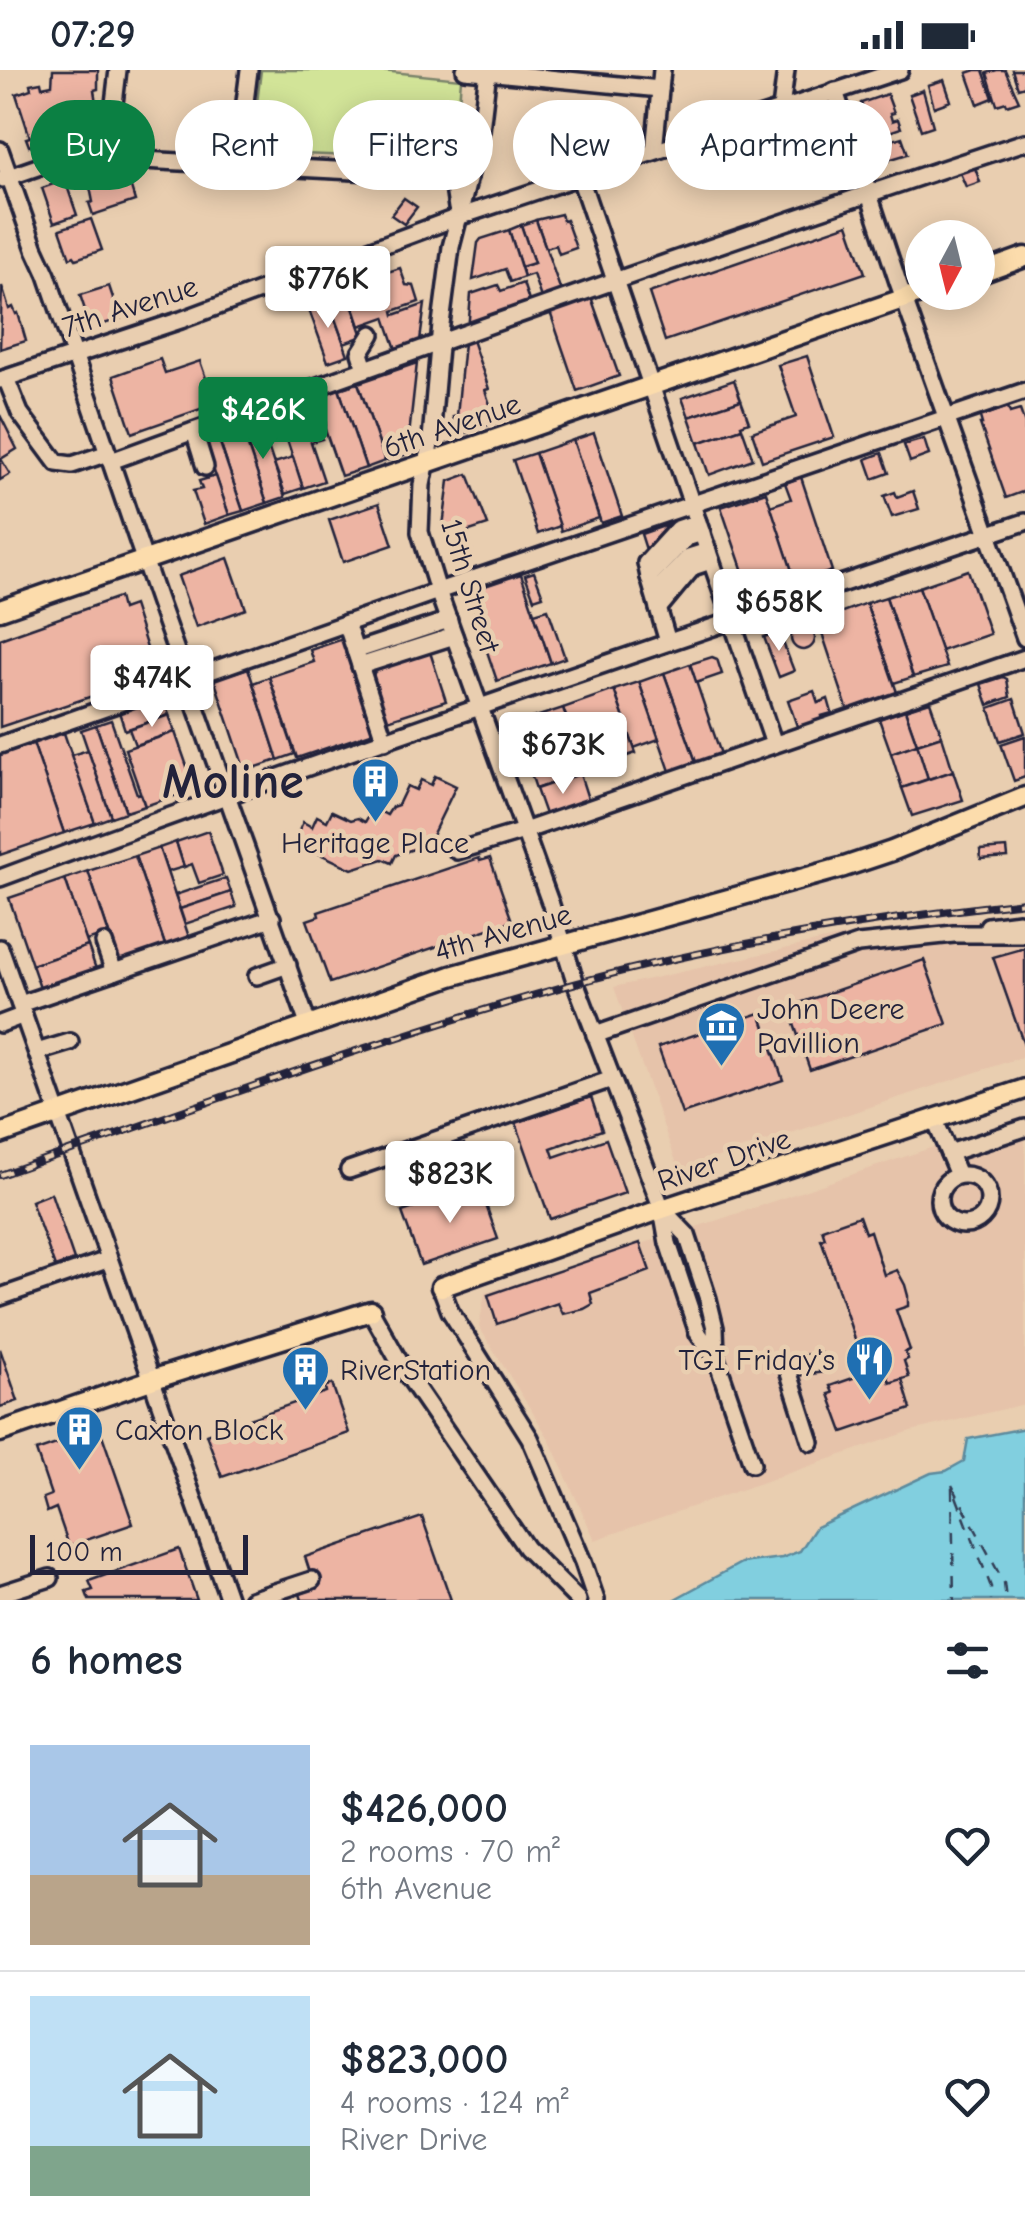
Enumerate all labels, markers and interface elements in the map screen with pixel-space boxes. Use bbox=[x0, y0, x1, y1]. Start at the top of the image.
text: 07:29 bbox=[50, 13, 136, 57]
chip: Buy bbox=[30, 100, 155, 190]
chip: Rent bbox=[175, 100, 313, 190]
chip: Filters bbox=[333, 100, 493, 190]
chip: New bbox=[513, 100, 645, 190]
chip: Apartment bbox=[665, 100, 892, 190]
north arrow bbox=[905, 220, 995, 310]
map controls bbox=[905, 220, 995, 310]
pin: $776K bbox=[258, 246, 398, 331]
text: $776K bbox=[287, 260, 369, 297]
street label: 7th Avenue bbox=[58, 269, 202, 345]
pin: $426K bbox=[193, 377, 333, 462]
street label: 6th Avenue bbox=[379, 386, 525, 466]
text: $426K bbox=[221, 391, 305, 428]
street label: 15th Street bbox=[433, 515, 507, 658]
pin: $658K bbox=[709, 569, 849, 654]
text: $658K bbox=[735, 583, 823, 620]
pin: $474K bbox=[82, 645, 222, 730]
text: $474K bbox=[112, 659, 192, 696]
pin: $673K bbox=[493, 712, 633, 797]
text: $673K bbox=[521, 726, 605, 763]
district label: Moline bbox=[162, 753, 304, 811]
building icon: Heritage Place bbox=[349, 756, 401, 824]
place label: Heritage Place bbox=[281, 826, 469, 861]
street label: 4th Avenue bbox=[431, 897, 575, 969]
place label: John Deere Pavillion bbox=[757, 992, 905, 1061]
museum icon: John Deere Pavillion bbox=[696, 1000, 748, 1068]
street label: River Drive bbox=[653, 1121, 795, 1199]
pin: $823K bbox=[380, 1141, 520, 1226]
text: $823K bbox=[407, 1155, 493, 1192]
restaurant icon: TGI Friday's bbox=[844, 1334, 896, 1402]
place label: TGI Friday's bbox=[679, 1343, 835, 1378]
building icon: RiverStation bbox=[279, 1344, 331, 1412]
place label: RiverStation bbox=[340, 1353, 491, 1388]
building icon: Caxton Block bbox=[54, 1404, 106, 1472]
place label: Caxton Block bbox=[115, 1413, 284, 1448]
scale bar bbox=[30, 1530, 248, 1574]
text: 100 m bbox=[45, 1536, 123, 1568]
icon: filters bbox=[940, 1633, 995, 1688]
text: 6 homes bbox=[30, 1636, 183, 1685]
text: $426,000 bbox=[340, 1784, 508, 1833]
icon: home bbox=[110, 1785, 230, 1905]
icon: heart bbox=[940, 1818, 995, 1873]
text: 2 rooms · 70 m² bbox=[340, 1833, 560, 1870]
text: 6th Avenue bbox=[340, 1870, 492, 1907]
text: $823,000 bbox=[340, 2035, 509, 2084]
icon: home bbox=[110, 2036, 230, 2156]
icon: heart bbox=[940, 2069, 995, 2124]
text: 4 rooms · 124 m² bbox=[340, 2084, 569, 2121]
text: River Drive bbox=[340, 2121, 487, 2158]

